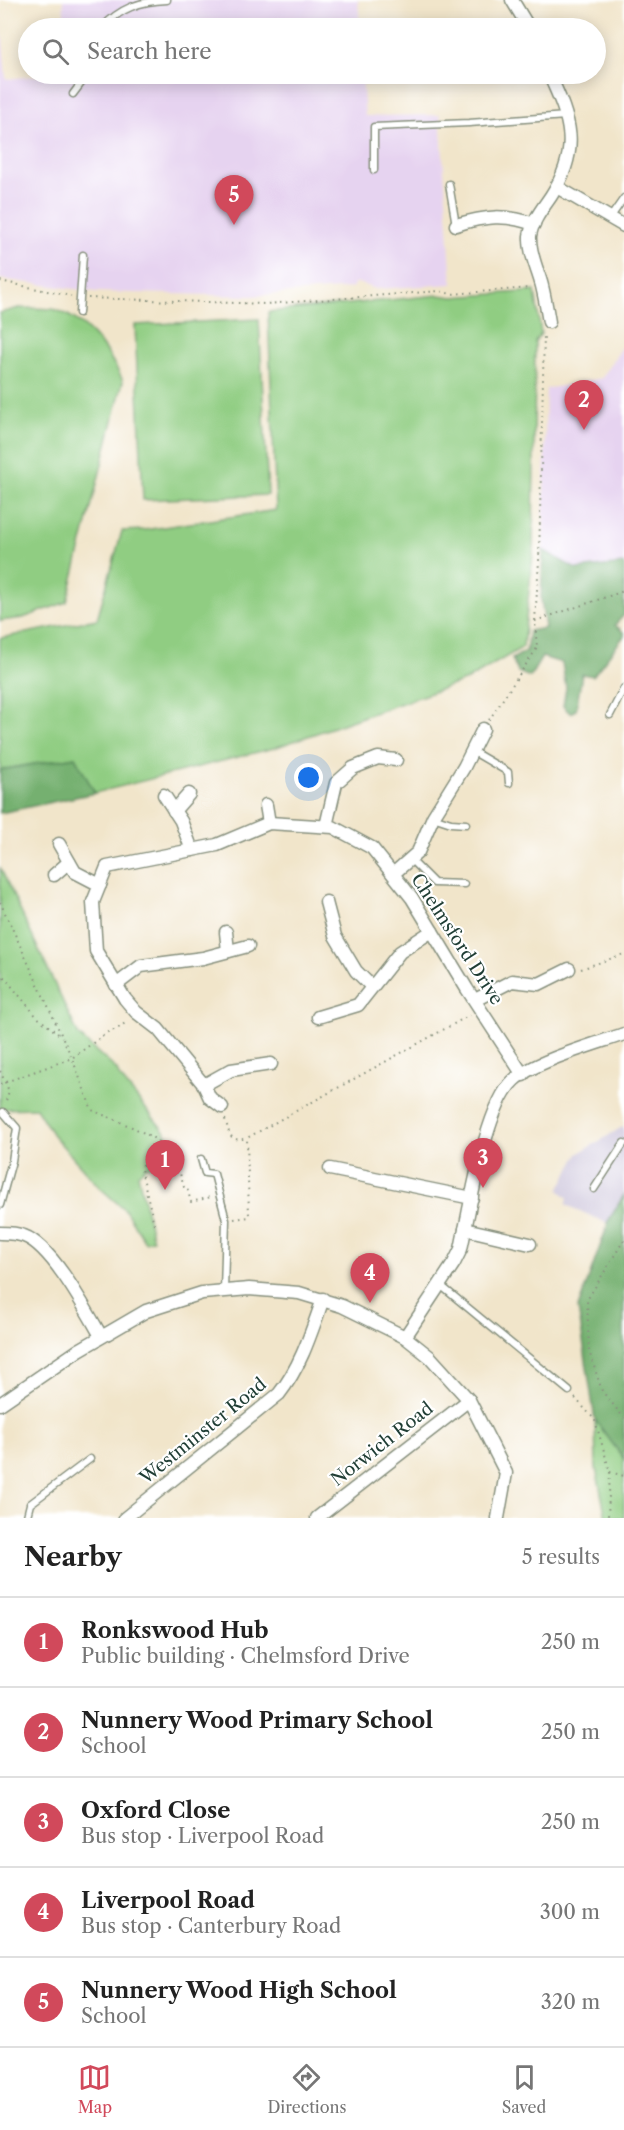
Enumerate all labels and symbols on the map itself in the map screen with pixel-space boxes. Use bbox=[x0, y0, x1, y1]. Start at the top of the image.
pin: 5 bbox=[214, 176, 254, 225]
pin: 2 bbox=[564, 380, 604, 430]
your location bbox=[294, 763, 323, 792]
street label: Chelmsford Drive bbox=[406, 869, 508, 1009]
pin: 3 bbox=[464, 1138, 502, 1188]
pin: 1 bbox=[146, 1140, 184, 1190]
pin: 4 bbox=[350, 1254, 389, 1303]
street label: Westminster Road bbox=[134, 1373, 271, 1489]
street label: Norwich Road bbox=[327, 1397, 437, 1491]

